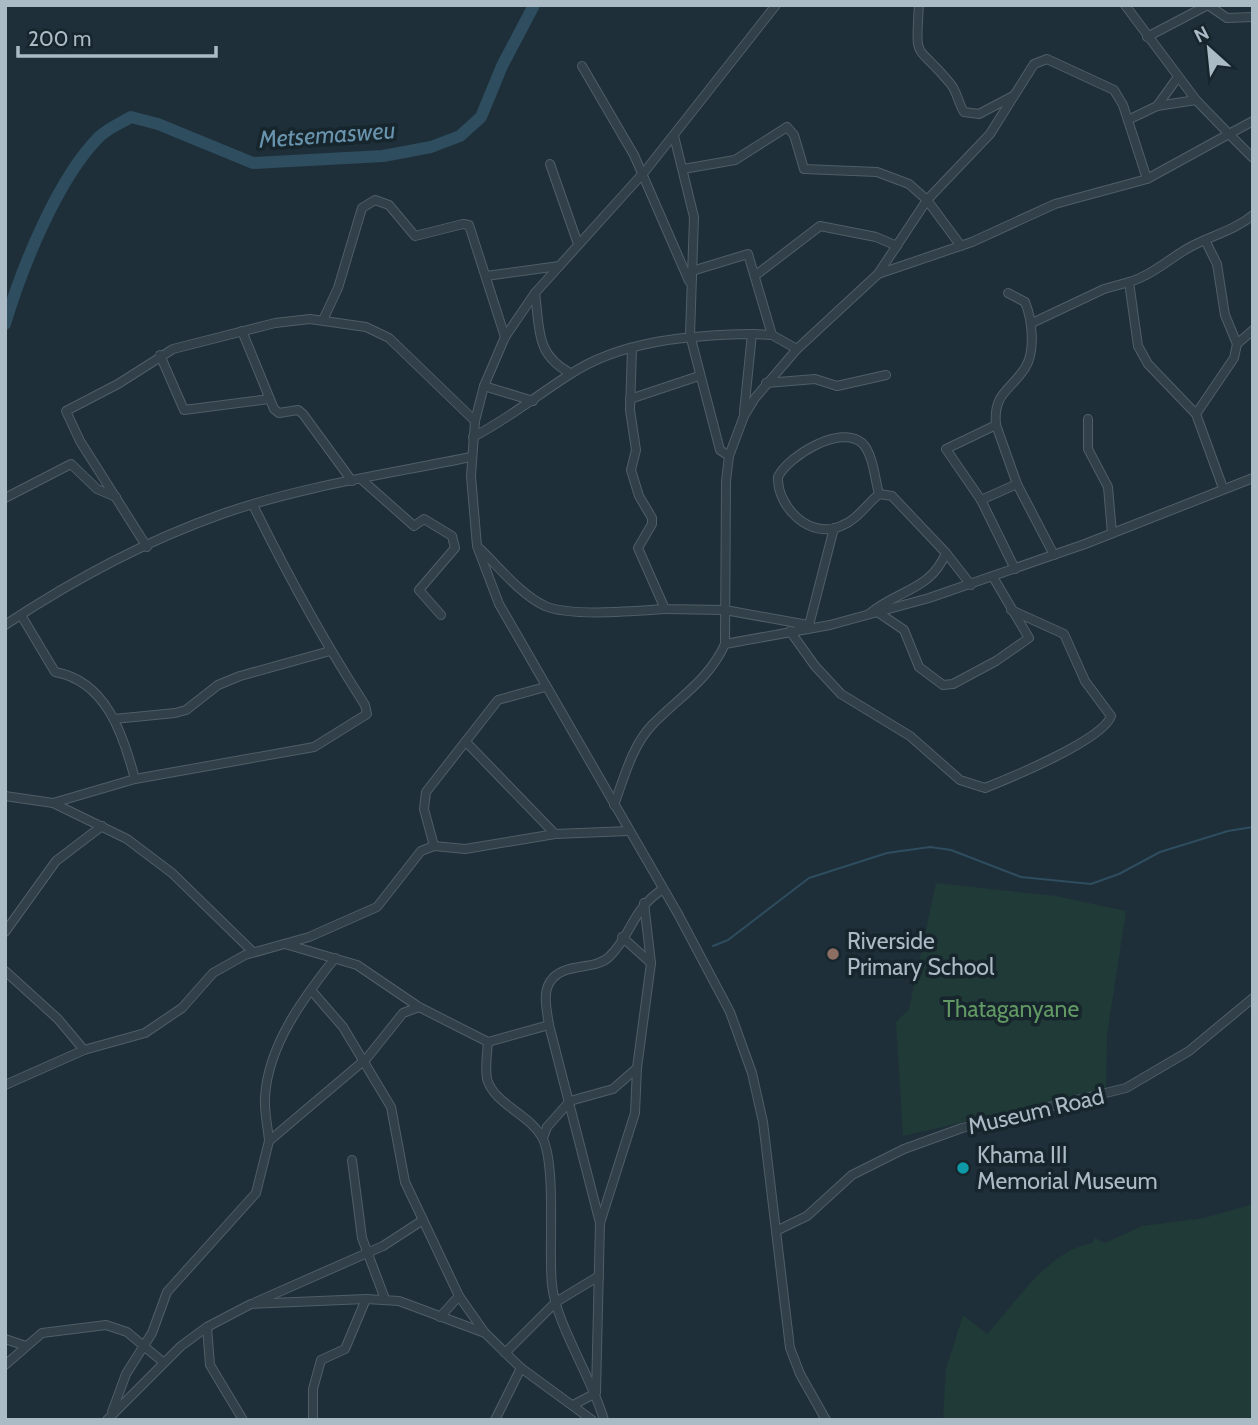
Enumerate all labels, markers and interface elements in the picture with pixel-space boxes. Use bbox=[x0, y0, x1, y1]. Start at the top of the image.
scale bar bbox=[18, 14, 215, 58]
north arrow bbox=[1174, 14, 1244, 84]
text: N bbox=[1190, 21, 1213, 48]
text: 200 m bbox=[28, 26, 91, 51]
water label: Metsemasweu bbox=[257, 115, 396, 154]
place label: Riverside Primary School bbox=[847, 927, 995, 981]
marker: Riverside Primary School bbox=[825, 946, 841, 962]
park label: Thataganyane bbox=[943, 995, 1079, 1023]
street label: Museum Road bbox=[965, 1082, 1107, 1140]
place label: Khama III Memorial Museum bbox=[977, 1141, 1158, 1195]
marker: Khama III Memorial Museum bbox=[955, 1160, 971, 1176]

